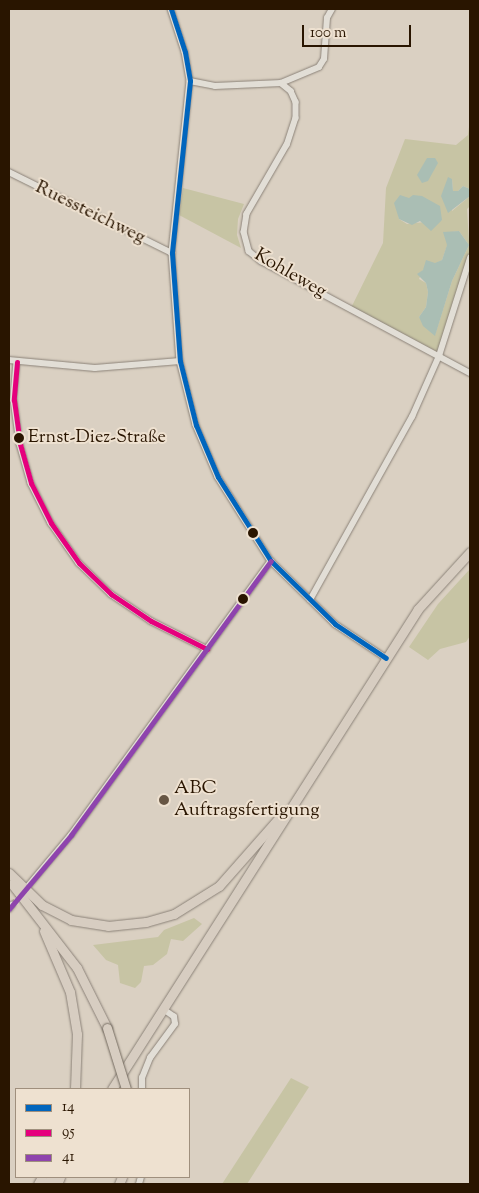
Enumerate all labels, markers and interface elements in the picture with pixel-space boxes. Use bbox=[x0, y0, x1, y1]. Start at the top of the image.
scale bar bbox=[304, 15, 413, 47]
text: 100 m bbox=[310, 23, 346, 44]
street label: Ruessteichweg bbox=[31, 177, 149, 249]
street label: Kohleweg bbox=[250, 244, 330, 304]
place label: Ernst-Diez-Straße bbox=[28, 427, 166, 449]
marker: Ernst-Diez-Straße bbox=[14, 433, 24, 443]
unlabelled marker bbox=[248, 528, 258, 538]
unlabelled marker bbox=[238, 594, 248, 604]
place label: ABC Auftragsfertigung bbox=[174, 778, 320, 822]
marker: ABC Auftragsfertigung bbox=[158, 794, 170, 806]
legend bbox=[15, 1088, 190, 1178]
text: 14 bbox=[62, 1097, 75, 1118]
text: 95 bbox=[62, 1122, 75, 1143]
text: 41 bbox=[62, 1147, 75, 1168]

